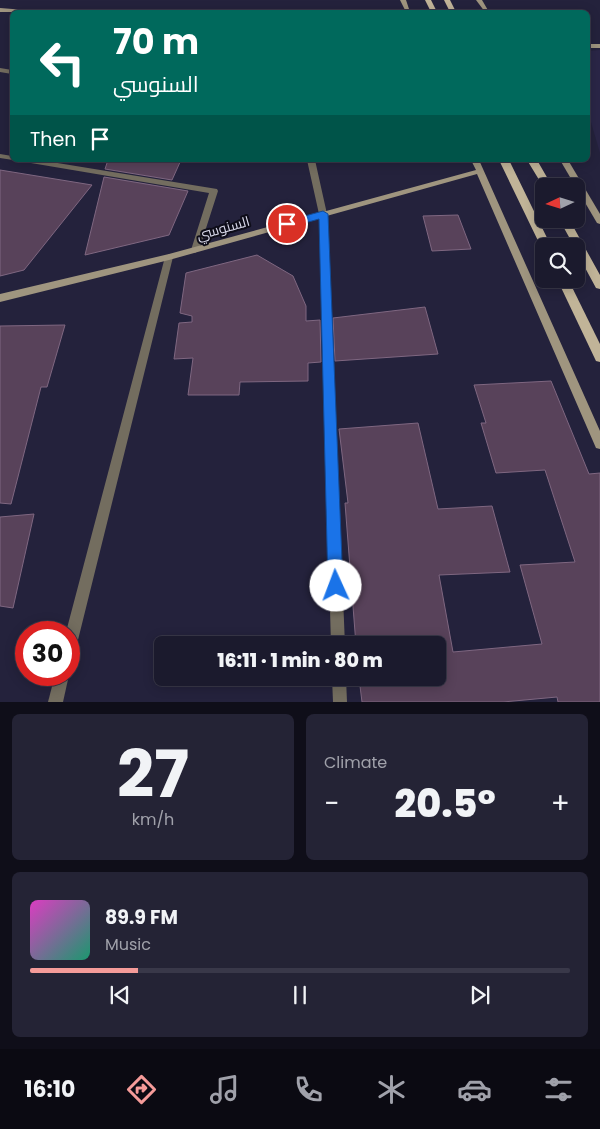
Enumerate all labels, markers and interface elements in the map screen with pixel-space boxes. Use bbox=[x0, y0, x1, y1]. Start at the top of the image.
text: 70 m bbox=[113, 17, 199, 66]
icon: left bbox=[30, 30, 95, 95]
text: السنوسي bbox=[113, 69, 199, 100]
icon: arrive bbox=[86, 125, 114, 153]
text: Then bbox=[30, 126, 76, 153]
north arrow bbox=[535, 178, 585, 228]
map controls bbox=[535, 178, 585, 288]
pin bbox=[266, 203, 308, 245]
icon: arrive bbox=[273, 210, 301, 238]
street label: السنوسي bbox=[194, 211, 252, 246]
button: search bbox=[535, 238, 585, 288]
position arrow bbox=[309, 559, 361, 611]
speed limit sign: 30 bbox=[15, 621, 80, 686]
text: 16:11 · 1 min · 80 m bbox=[217, 647, 383, 674]
text: 27 bbox=[117, 729, 189, 820]
text: Climate bbox=[324, 751, 387, 774]
text: 20.5° bbox=[395, 777, 496, 830]
text: − bbox=[324, 784, 339, 823]
text: + bbox=[551, 784, 570, 823]
text: km/h bbox=[132, 808, 174, 831]
text: 89.9 FM bbox=[105, 904, 178, 931]
text: Music bbox=[105, 933, 151, 956]
icon: previous bbox=[106, 981, 134, 1009]
icon: pause bbox=[286, 981, 314, 1009]
icon: next bbox=[466, 981, 494, 1009]
icon: directions bbox=[124, 1072, 159, 1107]
icon: music bbox=[207, 1072, 242, 1107]
icon: phone bbox=[291, 1072, 326, 1107]
icon: climate bbox=[374, 1072, 409, 1107]
icon: car bbox=[457, 1072, 492, 1107]
icon: filters bbox=[541, 1072, 576, 1107]
text: 16:10 bbox=[24, 1074, 75, 1105]

